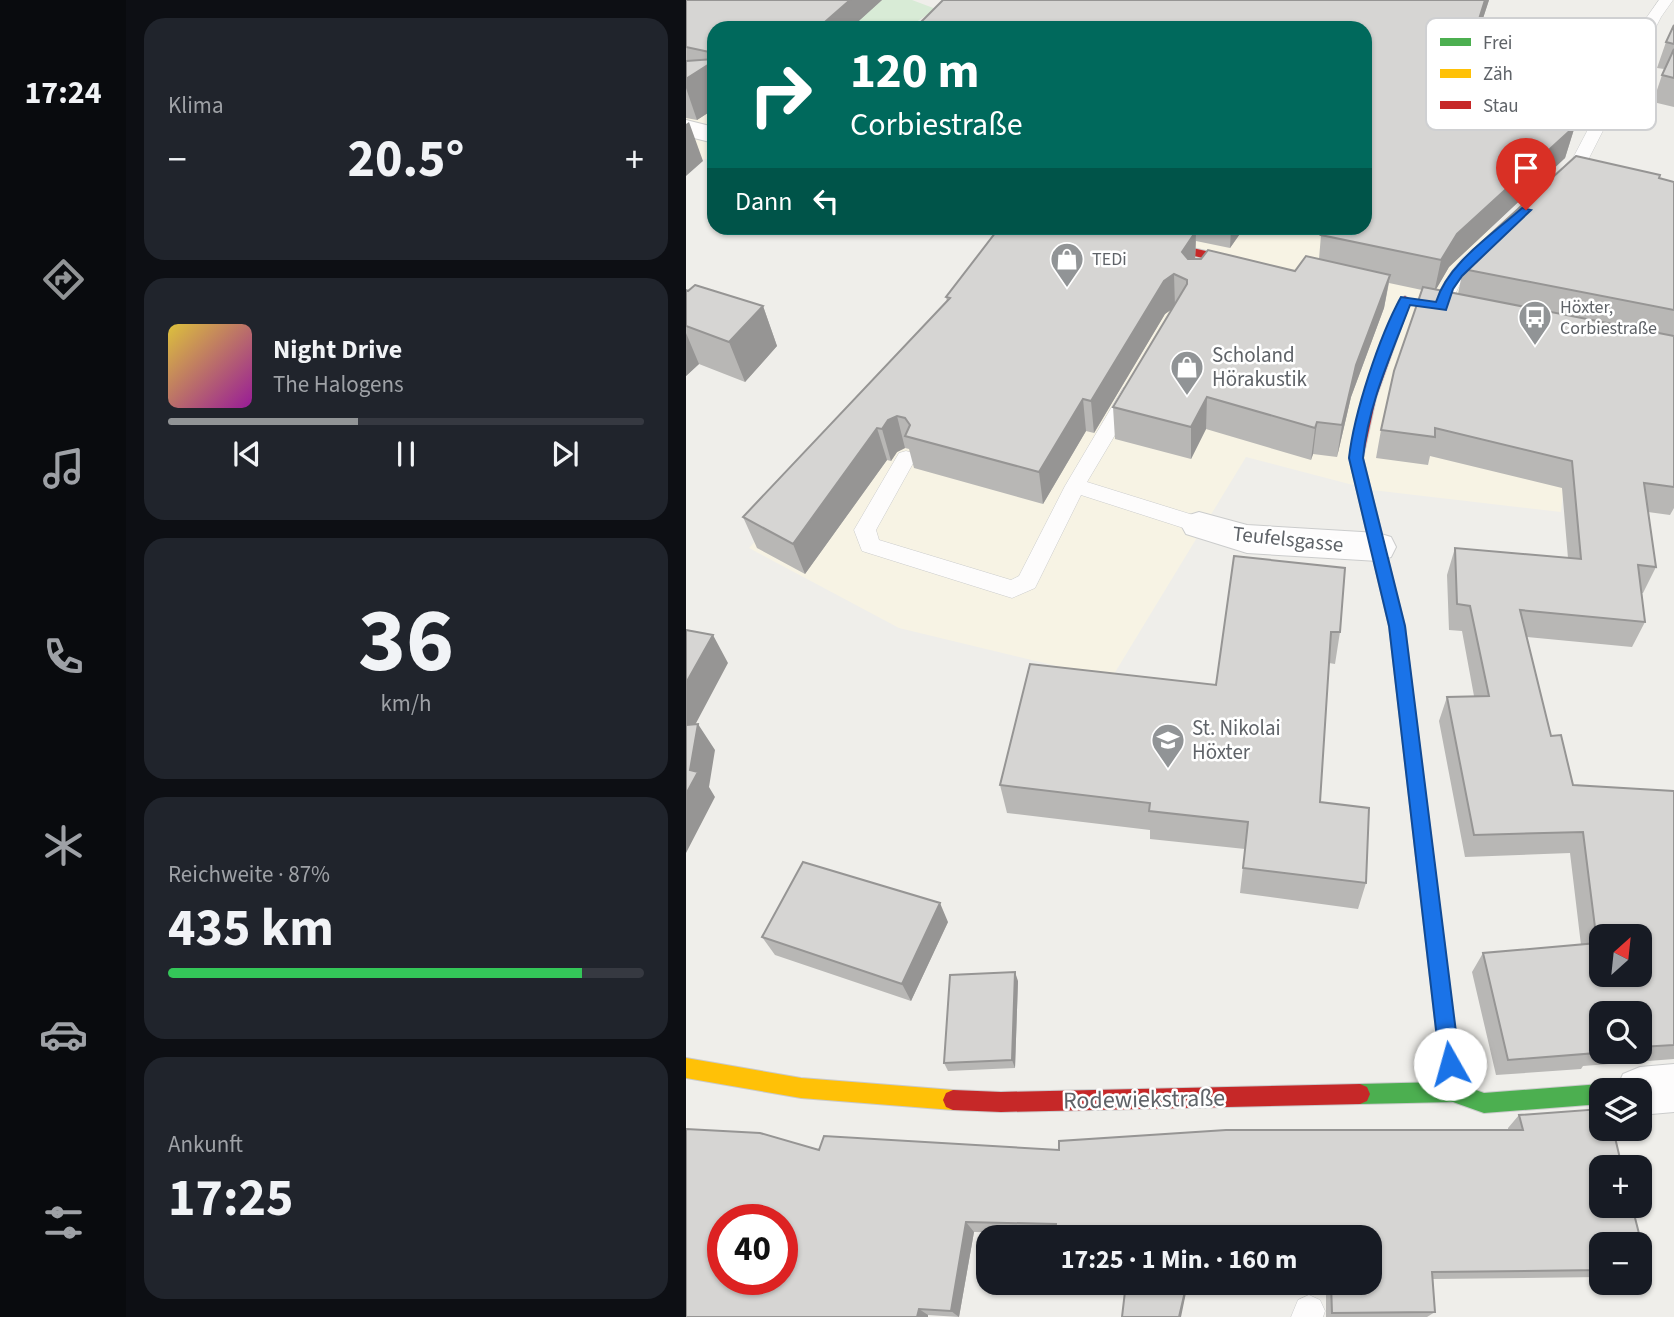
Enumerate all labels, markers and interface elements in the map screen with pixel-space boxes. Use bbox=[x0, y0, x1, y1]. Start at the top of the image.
legend bbox=[1426, 18, 1656, 130]
text: Frei bbox=[1483, 30, 1513, 57]
text: 120 m bbox=[850, 37, 979, 107]
icon: right bbox=[735, 49, 826, 140]
text: Zäh bbox=[1483, 61, 1513, 88]
text: 17:24 bbox=[24, 70, 102, 116]
text: Klima bbox=[168, 89, 224, 122]
text: Stau bbox=[1483, 93, 1519, 120]
text: Corbiestraße bbox=[850, 102, 1023, 148]
text: 20.5° bbox=[348, 123, 464, 197]
text: − bbox=[168, 133, 187, 187]
text: + bbox=[625, 133, 644, 187]
pin bbox=[1496, 138, 1556, 210]
icon: arrive bbox=[1507, 149, 1545, 187]
icon: left bbox=[807, 182, 845, 220]
text: Dann bbox=[735, 183, 793, 220]
shop icon: TEDi bbox=[1048, 240, 1086, 289]
place label: TEDi bbox=[1092, 247, 1127, 272]
icon: directions bbox=[39, 255, 88, 304]
place label: Höxter, Corbiestraße bbox=[1560, 295, 1657, 341]
bus stop icon: Höxter, Corbiestraße bbox=[1516, 298, 1554, 347]
text: Night Drive bbox=[273, 331, 402, 368]
place label: Scholand Hörakustik bbox=[1212, 340, 1308, 394]
shop icon: Scholand Hörakustik bbox=[1168, 348, 1206, 397]
text: The Halogens bbox=[273, 368, 404, 401]
icon: previous bbox=[228, 435, 266, 473]
icon: pause bbox=[387, 435, 425, 473]
icon: next bbox=[546, 435, 584, 473]
icon: music bbox=[39, 444, 88, 493]
street label: Teufelsgasse bbox=[1231, 518, 1345, 560]
text: 36 bbox=[358, 577, 454, 706]
icon: phone bbox=[39, 632, 88, 681]
text: km/h bbox=[380, 687, 432, 720]
place label: St. Nikolai Höxter bbox=[1192, 713, 1281, 767]
school or university icon: St. Nikolai Höxter bbox=[1149, 721, 1187, 770]
icon: climate bbox=[39, 821, 88, 870]
text: Reichweite · 87% bbox=[168, 858, 330, 891]
text: 435 km bbox=[168, 892, 334, 966]
north arrow bbox=[1589, 924, 1652, 987]
map controls bbox=[1589, 924, 1652, 1295]
button: search bbox=[1589, 1001, 1652, 1064]
icon: car bbox=[39, 1010, 88, 1059]
position arrow bbox=[1413, 1027, 1487, 1101]
button: layers bbox=[1589, 1078, 1652, 1141]
street label: Rodewiekstraße bbox=[1063, 1081, 1225, 1118]
text: Ankunft bbox=[168, 1128, 243, 1161]
button: + bbox=[1589, 1155, 1652, 1218]
text: 17:25 bbox=[168, 1162, 293, 1236]
icon: filters bbox=[39, 1198, 88, 1247]
speed limit sign: 40 bbox=[707, 1204, 798, 1295]
button: − bbox=[1589, 1232, 1652, 1295]
text: 17:25 · 1 Min. · 160 m bbox=[1061, 1241, 1297, 1278]

